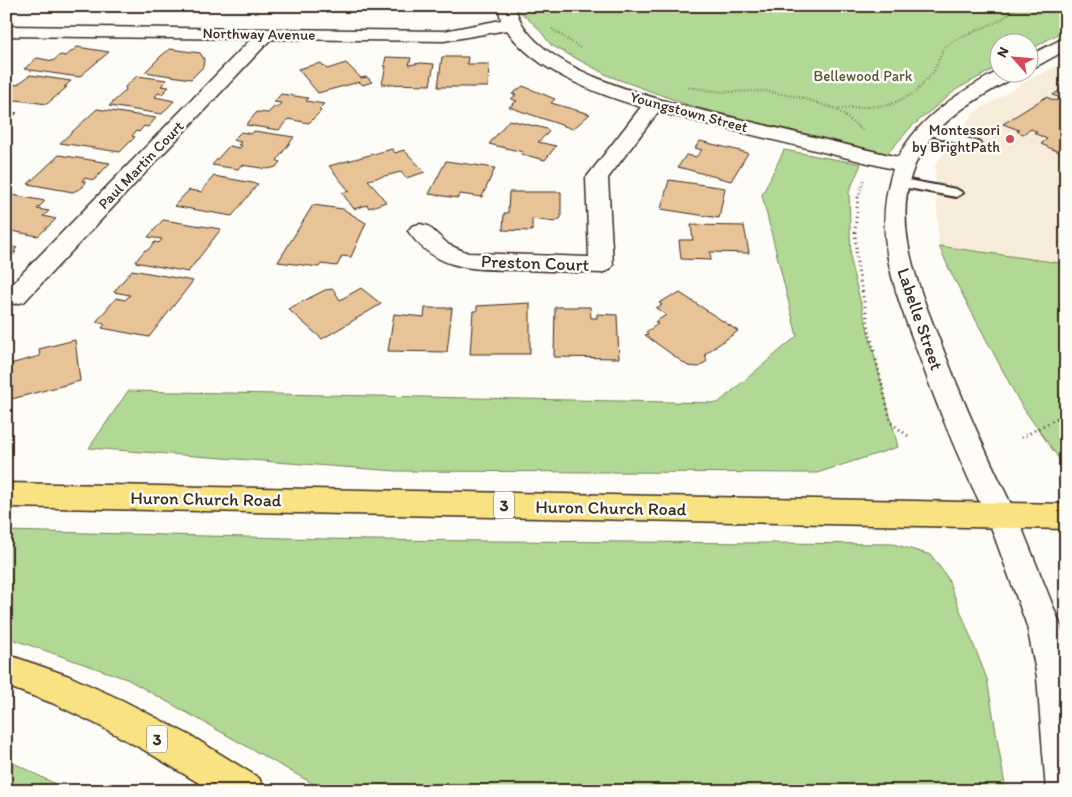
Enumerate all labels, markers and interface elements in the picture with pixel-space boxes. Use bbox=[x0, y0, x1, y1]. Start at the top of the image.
street label: Northway Avenue bbox=[202, 24, 316, 44]
north arrow bbox=[990, 32, 1040, 82]
text: N bbox=[993, 44, 1013, 60]
park label: Bellewood Park bbox=[814, 67, 913, 85]
street label: Youngstown Street bbox=[628, 88, 750, 136]
street label: Paul Martin Court bbox=[94, 117, 188, 213]
place label: Montessori by BrightPath bbox=[912, 121, 1000, 156]
marker: Montessori by BrightPath bbox=[1004, 133, 1016, 145]
street label: Preston Court bbox=[480, 250, 590, 276]
street label: Labelle Street bbox=[892, 265, 948, 373]
street label: Huron Church Road bbox=[130, 487, 282, 511]
road number: 3 bbox=[494, 492, 514, 518]
street label: Huron Church Road bbox=[535, 496, 687, 520]
road number: 3 bbox=[147, 726, 167, 752]

